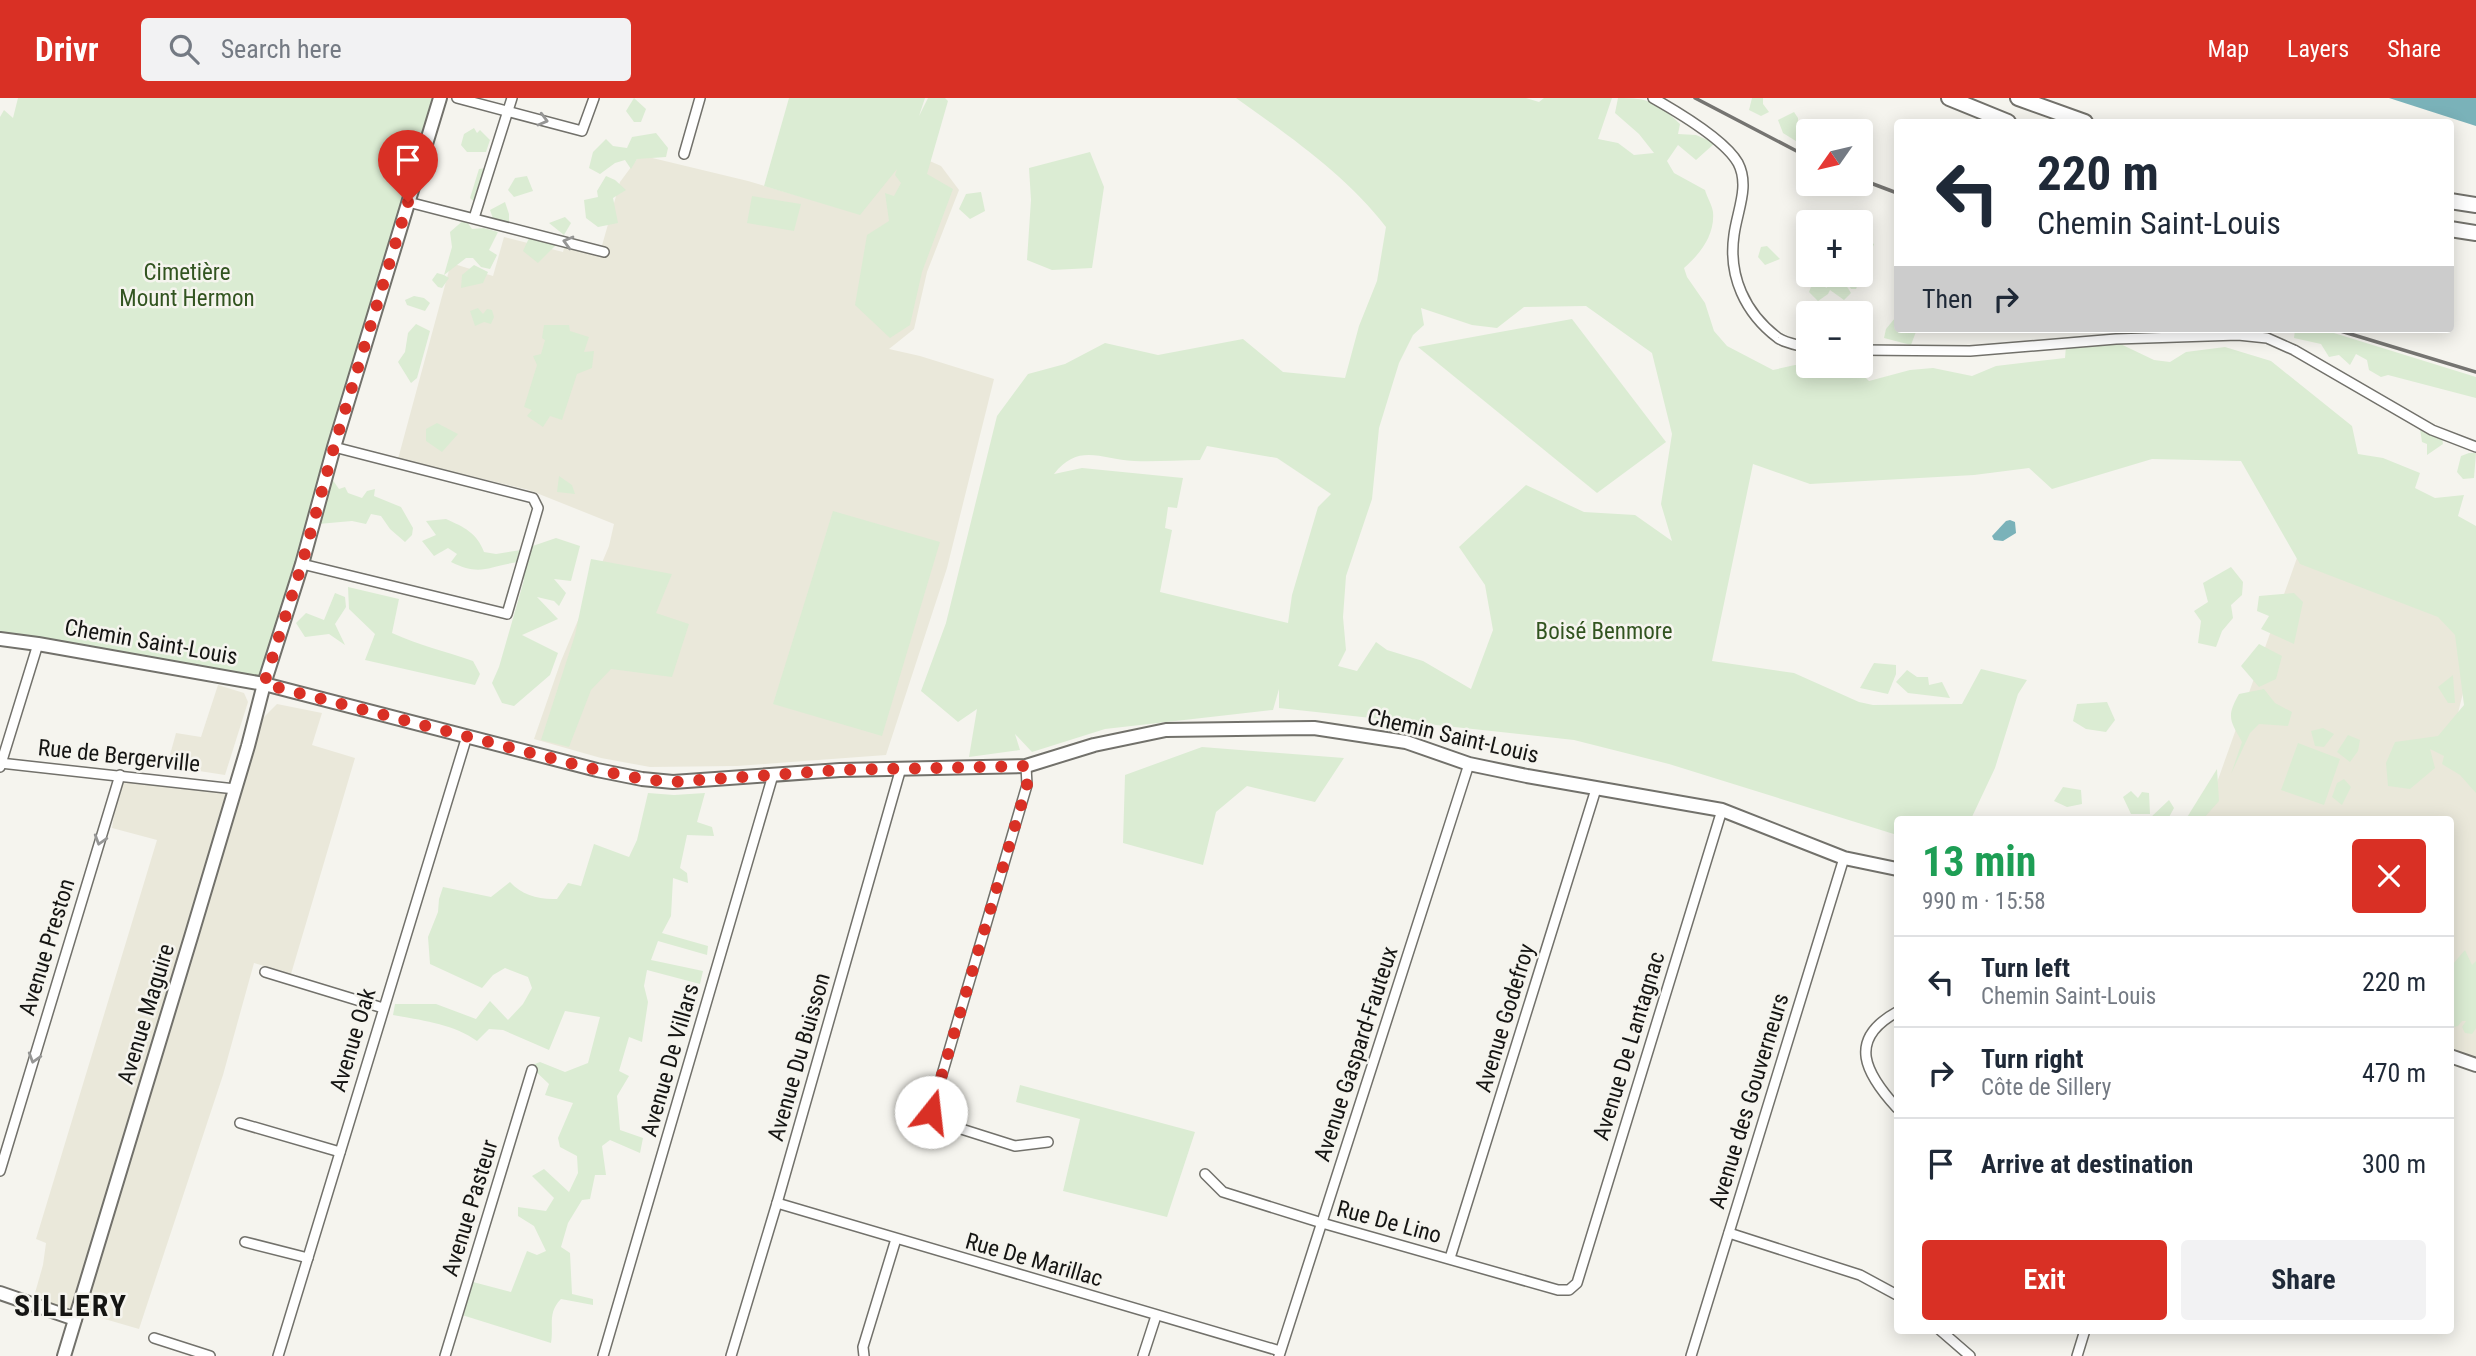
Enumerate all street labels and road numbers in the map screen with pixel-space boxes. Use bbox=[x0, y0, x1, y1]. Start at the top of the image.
street label: Chemin Saint-Louis bbox=[62, 613, 240, 671]
street label: Chemin Saint-Louis bbox=[1365, 703, 1541, 769]
street label: Rue de Bergerville bbox=[37, 734, 201, 778]
street label: Avenue Preston bbox=[13, 875, 81, 1019]
street label: Avenue Godefroy bbox=[1470, 940, 1541, 1096]
street label: Avenue Maguire bbox=[112, 941, 180, 1087]
street label: Avenue Gaspard-Fauteux bbox=[1308, 943, 1404, 1165]
street label: Avenue De Lantagnac bbox=[1587, 948, 1671, 1144]
street label: Avenue Du Buisson bbox=[762, 970, 836, 1144]
street label: Avenue De Villars bbox=[635, 980, 705, 1140]
street label: Avenue Oak bbox=[324, 984, 382, 1095]
street label: Avenue des Gouverneurs bbox=[1703, 990, 1795, 1212]
street label: Avenue Pasteur bbox=[436, 1136, 504, 1280]
street label: Rue De Lino bbox=[1334, 1195, 1444, 1249]
street label: Rue De Marillac bbox=[962, 1228, 1106, 1292]

